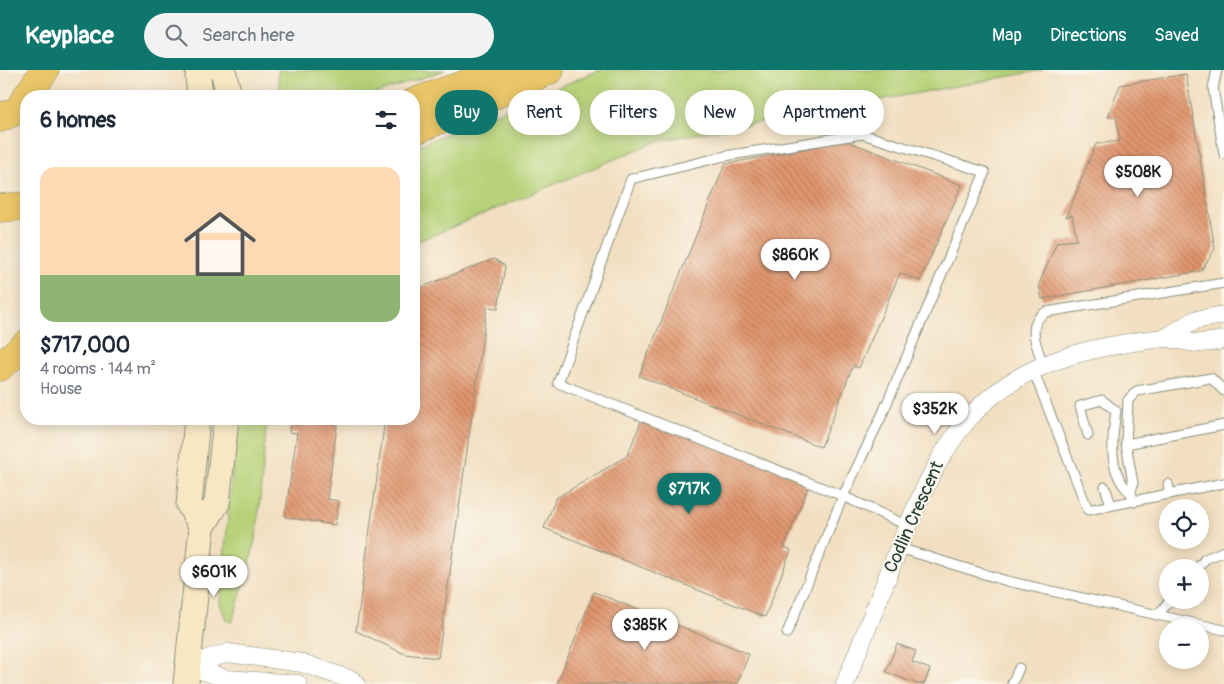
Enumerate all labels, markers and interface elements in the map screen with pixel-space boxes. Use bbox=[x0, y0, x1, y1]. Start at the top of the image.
search box bbox=[144, 13, 494, 58]
text: Keyplace bbox=[25, 21, 114, 50]
icon: search bbox=[162, 21, 190, 49]
text: Search here bbox=[202, 23, 295, 47]
text: Map bbox=[992, 24, 1022, 47]
text: Directions bbox=[1050, 24, 1126, 47]
text: Saved bbox=[1154, 24, 1199, 47]
chip: Buy bbox=[435, 90, 498, 135]
chip: Rent bbox=[508, 90, 580, 135]
chip: Filters bbox=[590, 90, 675, 135]
chip: New bbox=[685, 90, 754, 135]
chip: Apartment bbox=[764, 90, 884, 135]
icon: filters bbox=[372, 106, 400, 134]
text: 6 homes bbox=[40, 107, 116, 134]
pin: $508K bbox=[1103, 156, 1173, 198]
text: $508K bbox=[1115, 162, 1161, 182]
icon: home bbox=[175, 199, 265, 289]
pin: $860K bbox=[760, 238, 830, 281]
text: $860K bbox=[772, 245, 818, 265]
text: $717,000 bbox=[40, 332, 130, 359]
text: 4 rooms · 144 m² bbox=[40, 359, 156, 379]
text: House bbox=[40, 379, 82, 399]
pin: $352K bbox=[900, 392, 970, 435]
text: $352K bbox=[913, 399, 957, 419]
street label: Codlin Crescent bbox=[879, 457, 949, 577]
pin: $717K bbox=[654, 472, 724, 515]
text: $717K bbox=[668, 479, 710, 499]
map controls bbox=[1159, 499, 1209, 669]
button: locate bbox=[1159, 499, 1209, 549]
pin: $601K bbox=[179, 556, 249, 598]
button: + bbox=[1159, 559, 1209, 609]
text: $601K bbox=[192, 562, 236, 582]
pin: $385K bbox=[610, 608, 680, 651]
text: $385K bbox=[623, 615, 667, 635]
button: − bbox=[1159, 619, 1209, 669]

